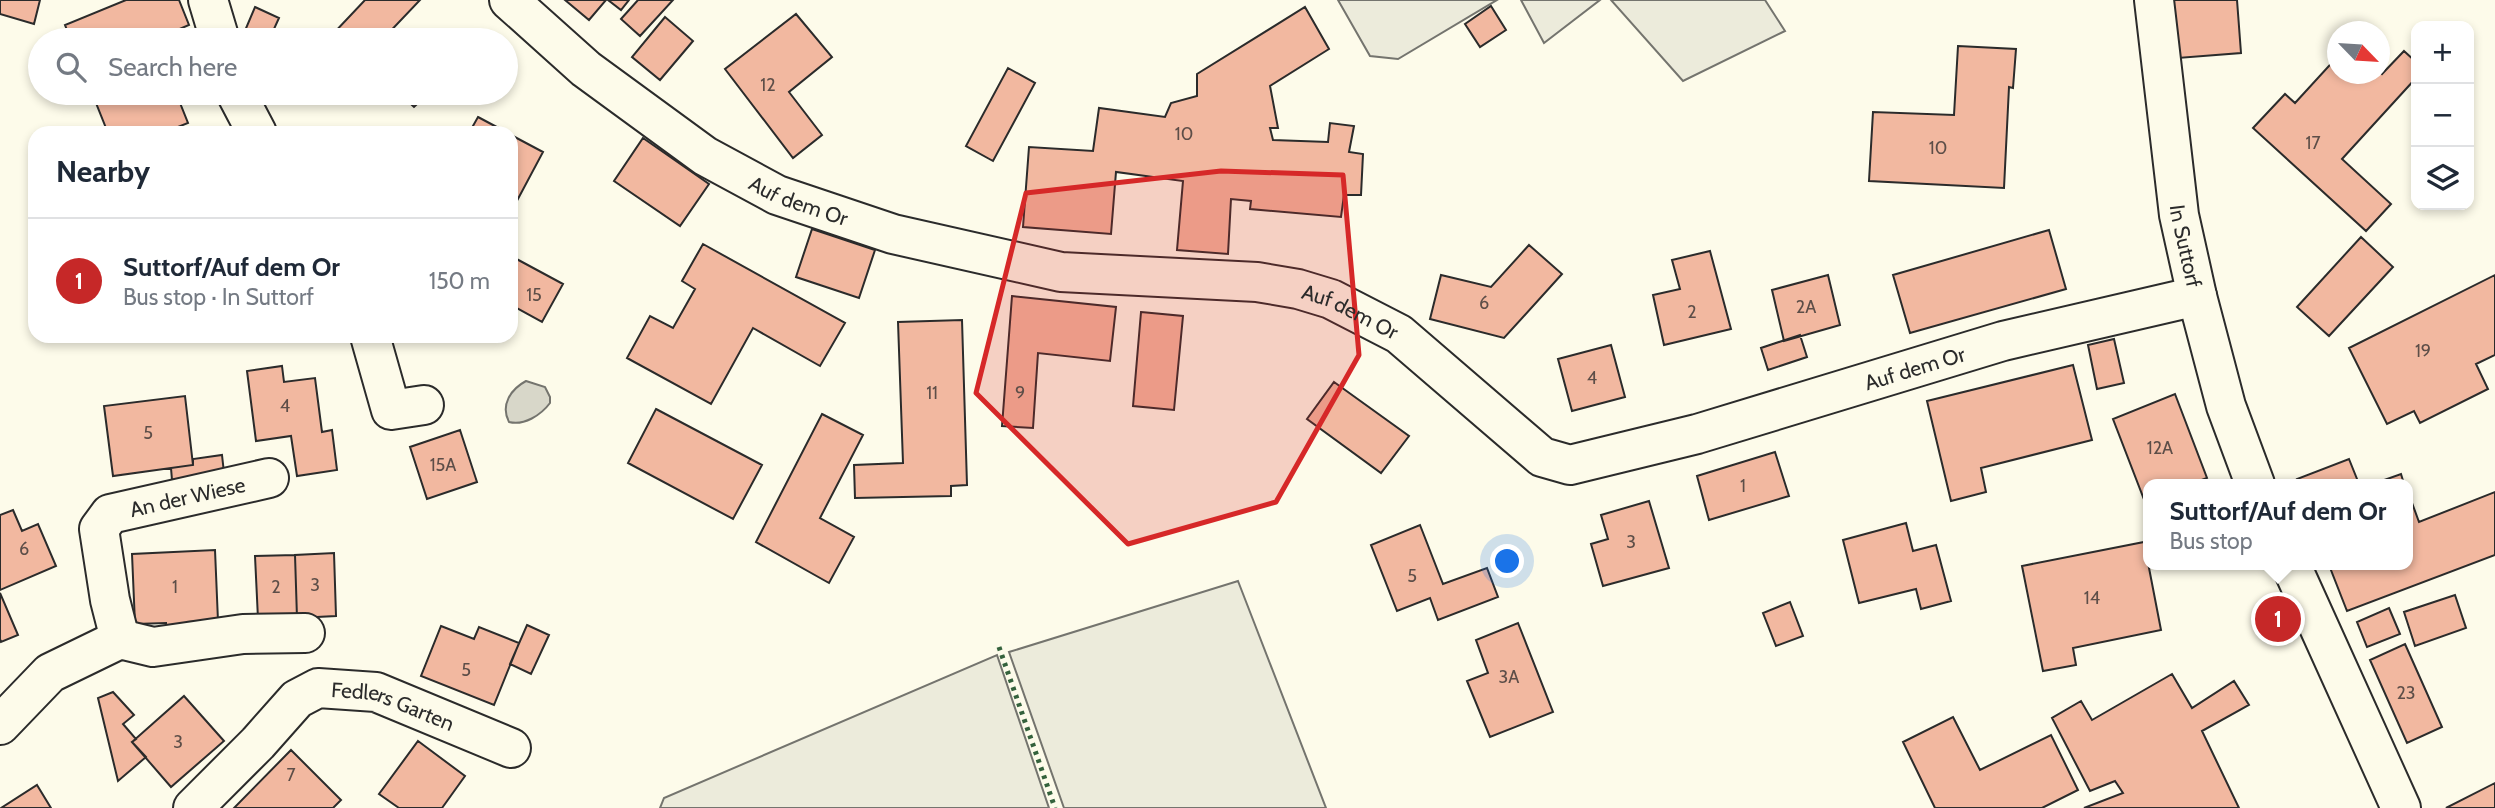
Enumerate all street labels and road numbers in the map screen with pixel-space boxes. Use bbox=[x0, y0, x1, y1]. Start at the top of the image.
street label: Auf dem Or bbox=[745, 170, 852, 231]
street label: In Suttorf bbox=[2165, 203, 2207, 290]
street label: Auf dem Or bbox=[1299, 278, 1403, 344]
street label: Auf dem Or bbox=[1861, 341, 1968, 395]
street label: An der Wiese bbox=[127, 471, 248, 522]
street label: Fedlers Garten bbox=[330, 676, 458, 736]

